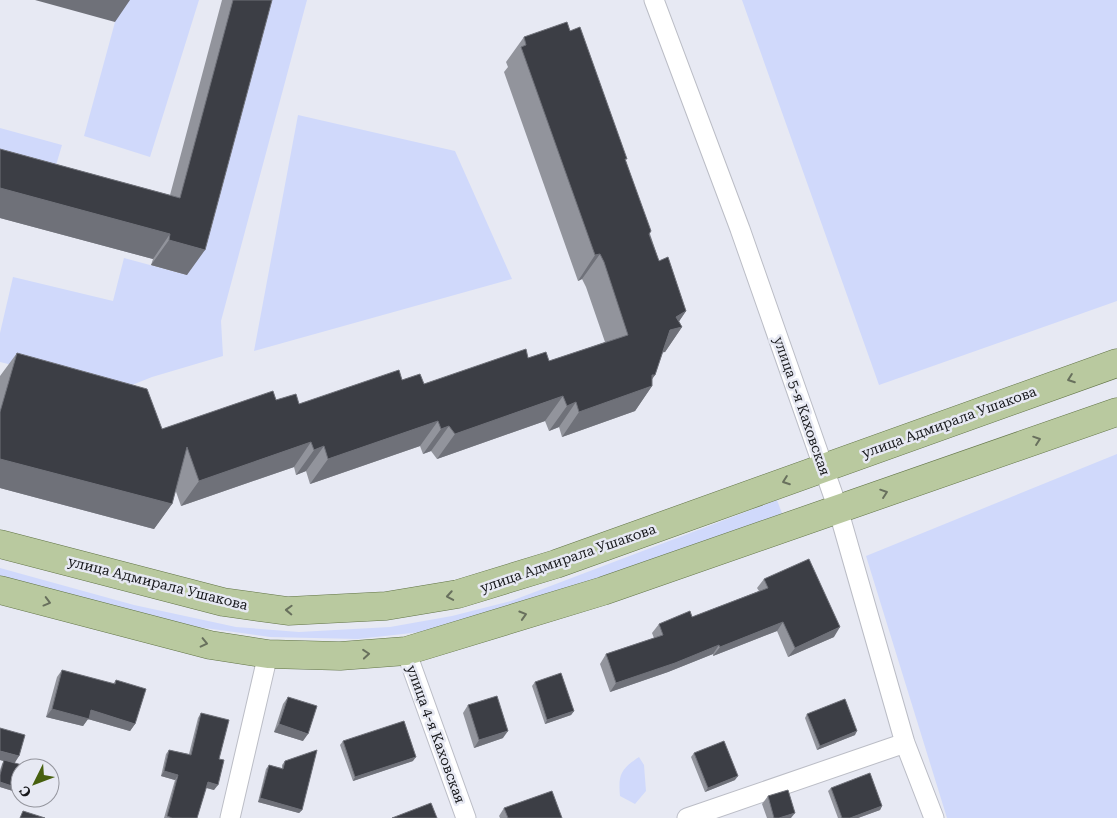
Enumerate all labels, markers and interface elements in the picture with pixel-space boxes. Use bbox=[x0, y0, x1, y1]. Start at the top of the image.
street label: улица 5-я Каховская bbox=[771, 334, 833, 478]
one-way arrow bbox=[1067, 373, 1076, 383]
street label: улица Адмирала Ушакова bbox=[859, 383, 1039, 461]
one-way arrow bbox=[1033, 436, 1041, 446]
one-way arrow bbox=[783, 475, 791, 485]
one-way arrow bbox=[879, 489, 888, 499]
street label: улица Адмирала Ушакова bbox=[478, 520, 658, 596]
street label: улица Адмирала Ушакова bbox=[66, 553, 250, 613]
one-way arrow bbox=[446, 590, 455, 600]
one-way arrow bbox=[43, 597, 51, 607]
one-way arrow bbox=[285, 605, 293, 616]
one-way arrow bbox=[518, 611, 527, 621]
one-way arrow bbox=[200, 637, 209, 648]
one-way arrow bbox=[362, 649, 370, 660]
street label: улица 4-я Каховская bbox=[404, 663, 468, 805]
north arrow bbox=[10, 758, 60, 808]
text: С bbox=[16, 783, 35, 801]

